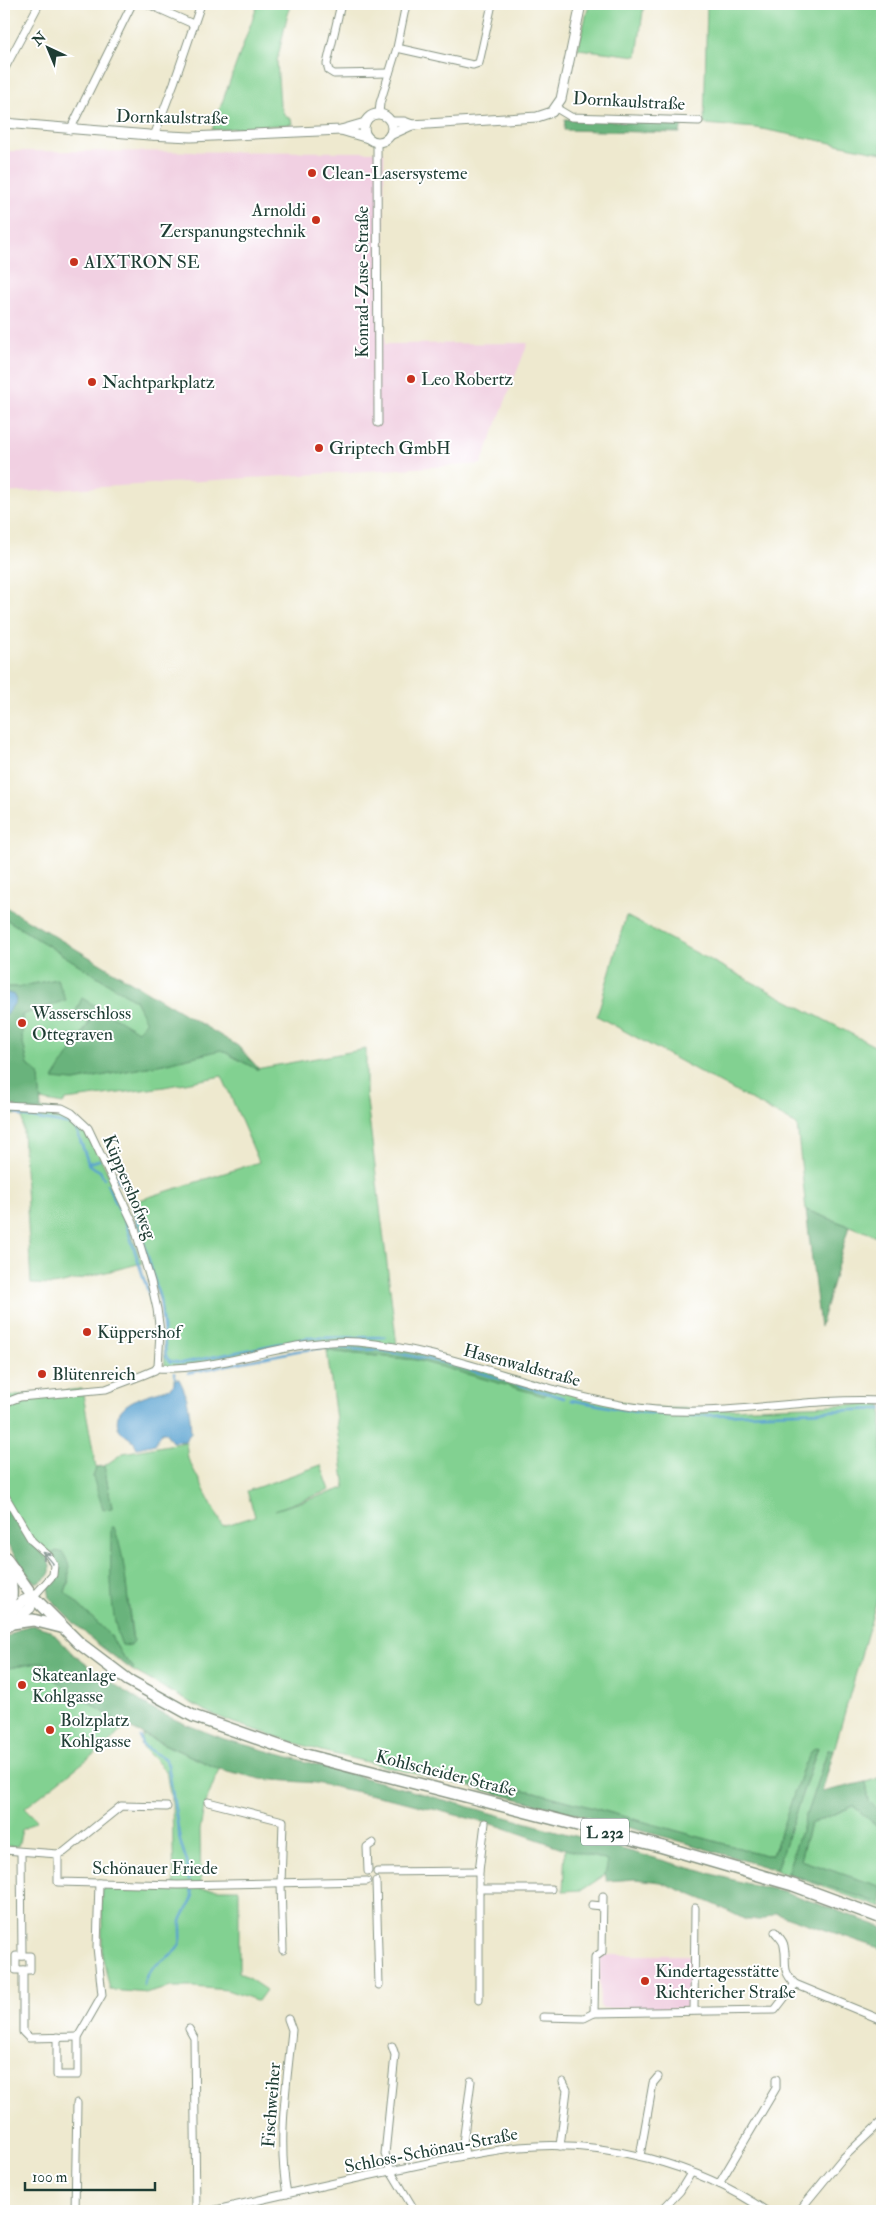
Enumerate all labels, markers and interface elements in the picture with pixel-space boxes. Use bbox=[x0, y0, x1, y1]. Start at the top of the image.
north arrow bbox=[22, 22, 72, 72]
text: N bbox=[28, 28, 50, 50]
street label: Dornkaulstraße bbox=[572, 87, 686, 116]
street label: Dornkaulstraße bbox=[116, 105, 229, 130]
place label: Clean-Lasersysteme bbox=[322, 162, 468, 185]
marker: Clean-Lasersysteme bbox=[306, 167, 318, 179]
place label: Arnoldi Zerspanungstechnik bbox=[160, 199, 306, 243]
street label: Konrad-Zuse-Straße bbox=[351, 205, 374, 358]
marker: Arnoldi Zerspanungstechnik bbox=[310, 214, 322, 226]
place label: AIXTRON SE bbox=[83, 251, 200, 274]
marker: AIXTRON SE bbox=[68, 256, 80, 268]
place label: Leo Robertz bbox=[421, 368, 513, 391]
place label: Nachtparkplatz bbox=[102, 371, 215, 394]
marker: Leo Robertz bbox=[405, 373, 417, 385]
marker: Nachtparkplatz bbox=[86, 376, 98, 388]
place label: Griptech GmbH bbox=[329, 437, 451, 460]
marker: Griptech GmbH bbox=[313, 442, 325, 454]
place label: Wasserschloss Ottegraven bbox=[31, 1002, 131, 1046]
marker: Wasserschloss Ottegraven bbox=[16, 1017, 28, 1029]
street label: Küppershofweg bbox=[97, 1131, 162, 1244]
place label: Küppershof bbox=[97, 1321, 184, 1344]
marker: Küppershof bbox=[81, 1326, 93, 1338]
street label: Hasenwaldstraße bbox=[461, 1339, 583, 1392]
place label: Blütenreich bbox=[52, 1363, 136, 1386]
marker: Blütenreich bbox=[36, 1368, 48, 1380]
one-way arrow bbox=[43, 1552, 54, 1565]
place label: Skateanlage Kohlgasse bbox=[32, 1664, 117, 1708]
marker: Skateanlage Kohlgasse bbox=[16, 1679, 28, 1691]
place label: Bolzplatz Kohlgasse bbox=[60, 1709, 132, 1753]
marker: Bolzplatz Kohlgasse bbox=[44, 1724, 56, 1736]
street label: Kohlscheider Straße bbox=[373, 1745, 519, 1802]
road number: L 232 bbox=[581, 1818, 629, 1845]
street label: Schönauer Friede bbox=[92, 1857, 218, 1880]
place label: Kindertagesstätte Richtericher Straße bbox=[655, 1960, 796, 2004]
marker: Kindertagesstätte Richtericher Straße bbox=[639, 1975, 651, 1987]
street label: Fischweiher bbox=[257, 2061, 286, 2149]
street label: Schloss-Schönau-Straße bbox=[343, 2122, 520, 2179]
scale bar bbox=[25, 2160, 155, 2192]
text: 100 m bbox=[32, 2168, 68, 2187]

